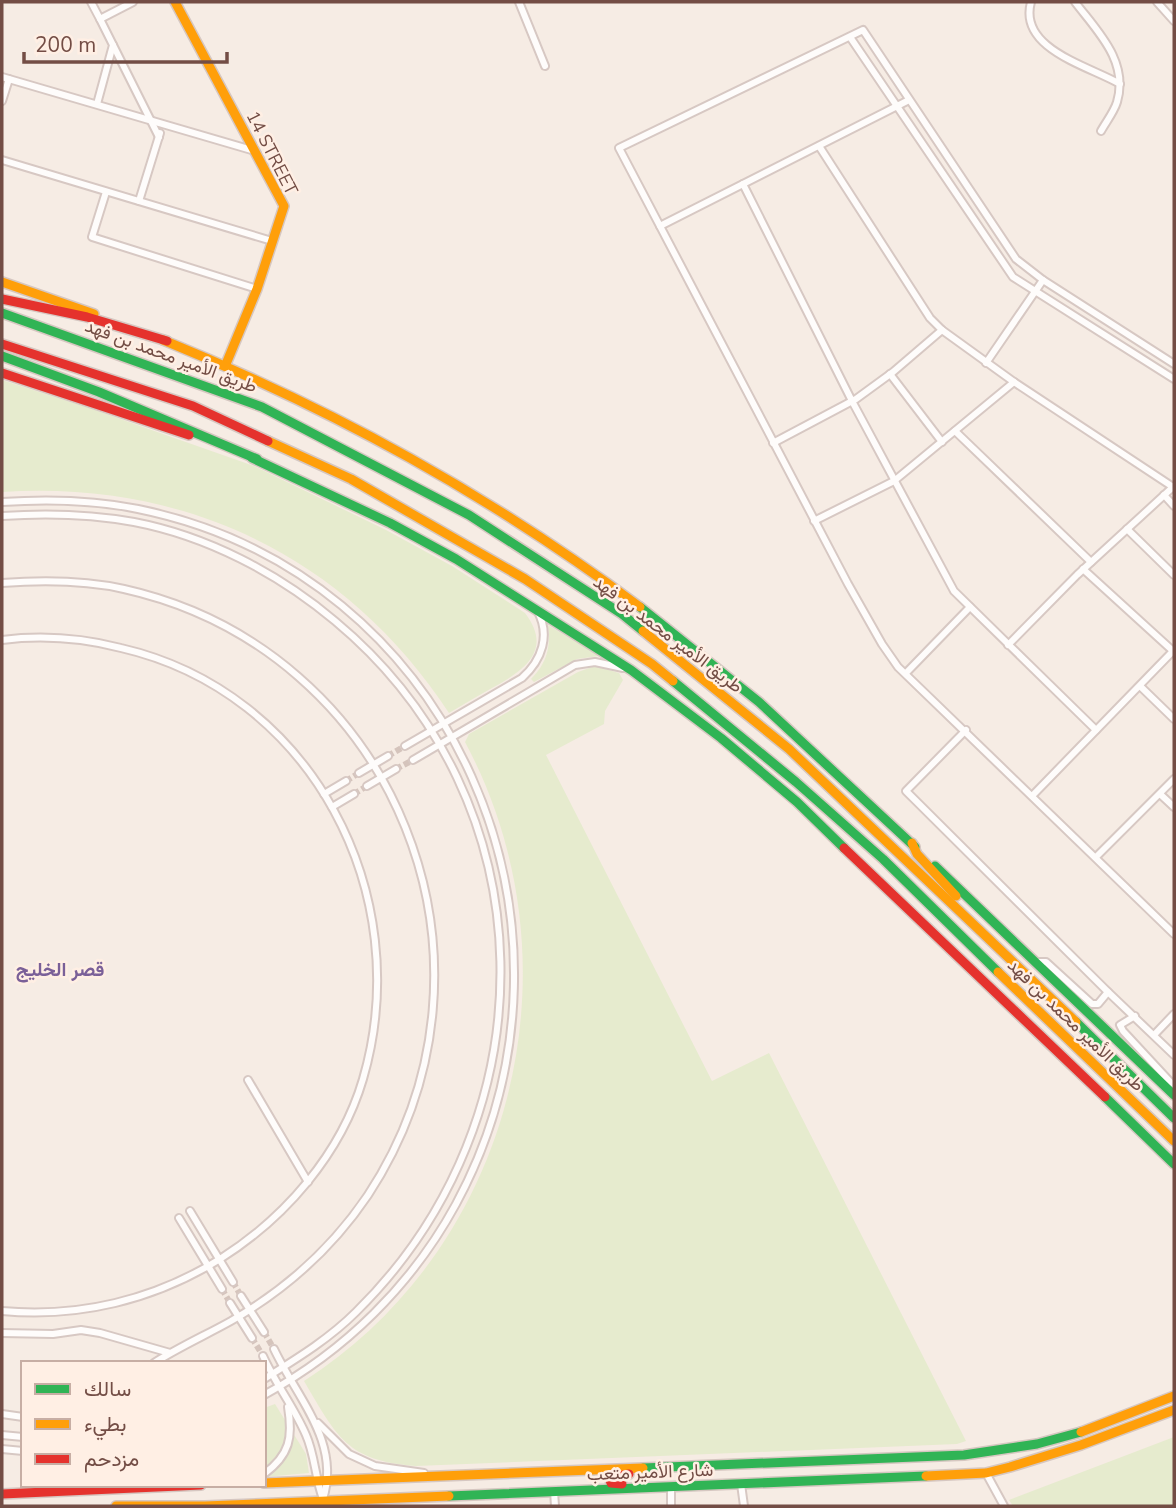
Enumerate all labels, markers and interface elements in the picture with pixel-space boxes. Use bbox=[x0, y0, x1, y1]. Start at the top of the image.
scale bar bbox=[24, 21, 228, 65]
text: 200 m bbox=[35, 31, 96, 59]
street label: 14 STREET bbox=[241, 107, 304, 199]
street label: طريق الأمير محمد بن فهد bbox=[82, 314, 260, 398]
street label: طريق الأمير محمد بن فهد bbox=[588, 570, 748, 698]
street label: طريق الأمير محمد بن فهد bbox=[1002, 953, 1150, 1097]
district label: قصر الخليج bbox=[16, 957, 104, 983]
legend bbox=[21, 1361, 266, 1487]
text: سالك bbox=[84, 1375, 131, 1403]
text: بطيء bbox=[84, 1410, 127, 1441]
text: مزدحم bbox=[84, 1445, 139, 1473]
street label: شارع الأمير متعب bbox=[586, 1458, 714, 1486]

